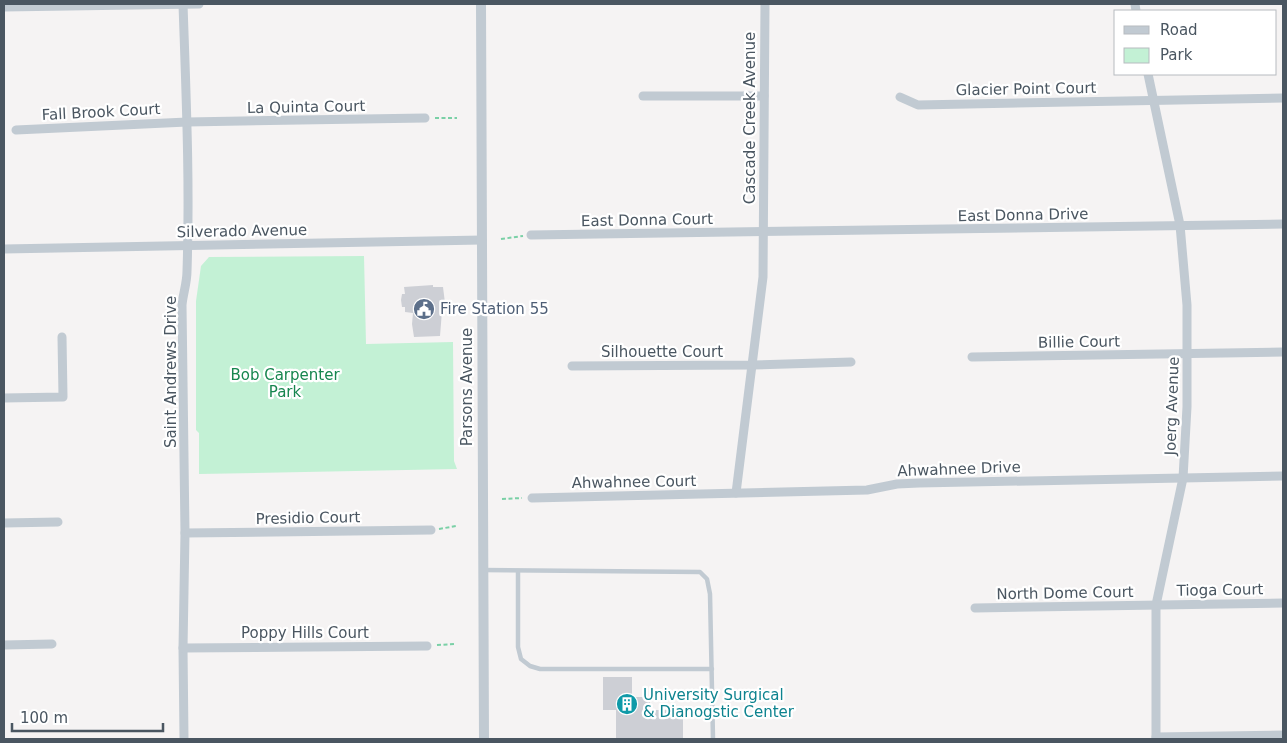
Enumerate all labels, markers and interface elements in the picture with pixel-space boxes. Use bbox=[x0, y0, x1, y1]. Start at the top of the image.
legend bbox=[1114, 10, 1277, 75]
text: Road bbox=[1160, 21, 1198, 39]
street label: Cascade Creek Avenue bbox=[741, 32, 759, 204]
text: Park bbox=[1160, 46, 1193, 64]
street label: Glacier Point Court bbox=[955, 79, 1097, 99]
street label: La Quinta Court bbox=[247, 97, 365, 117]
street label: Fall Brook Court bbox=[41, 100, 161, 124]
street label: East Donna Drive bbox=[957, 205, 1089, 225]
street label: East Donna Court bbox=[581, 210, 713, 230]
street label: Silverado Avenue bbox=[177, 221, 307, 241]
street label: Saint Andrews Drive bbox=[162, 296, 180, 448]
public building icon: Fire Station 55 bbox=[412, 297, 436, 321]
place label: Fire Station 55 bbox=[440, 300, 549, 318]
street label: Parsons Avenue bbox=[458, 328, 476, 446]
street label: Billie Court bbox=[1038, 332, 1120, 352]
street label: Silhouette Court bbox=[601, 343, 723, 361]
street label: Joerg Avenue bbox=[1161, 356, 1183, 457]
park label: Bob Carpenter Park bbox=[230, 366, 340, 401]
street label: Ahwahnee Drive bbox=[897, 458, 1021, 480]
street label: Ahwahnee Court bbox=[572, 472, 697, 492]
street label: Presidio Court bbox=[256, 508, 361, 528]
street label: Tioga Court bbox=[1175, 580, 1264, 600]
street label: North Dome Court bbox=[996, 583, 1134, 603]
street label: Poppy Hills Court bbox=[241, 624, 369, 642]
place label: University Surgical & Dianogstic Center bbox=[643, 686, 795, 721]
building icon: University Surgical & Dianogstic Center bbox=[615, 692, 639, 716]
scale bar bbox=[12, 700, 164, 732]
text: 100 m bbox=[20, 709, 68, 727]

